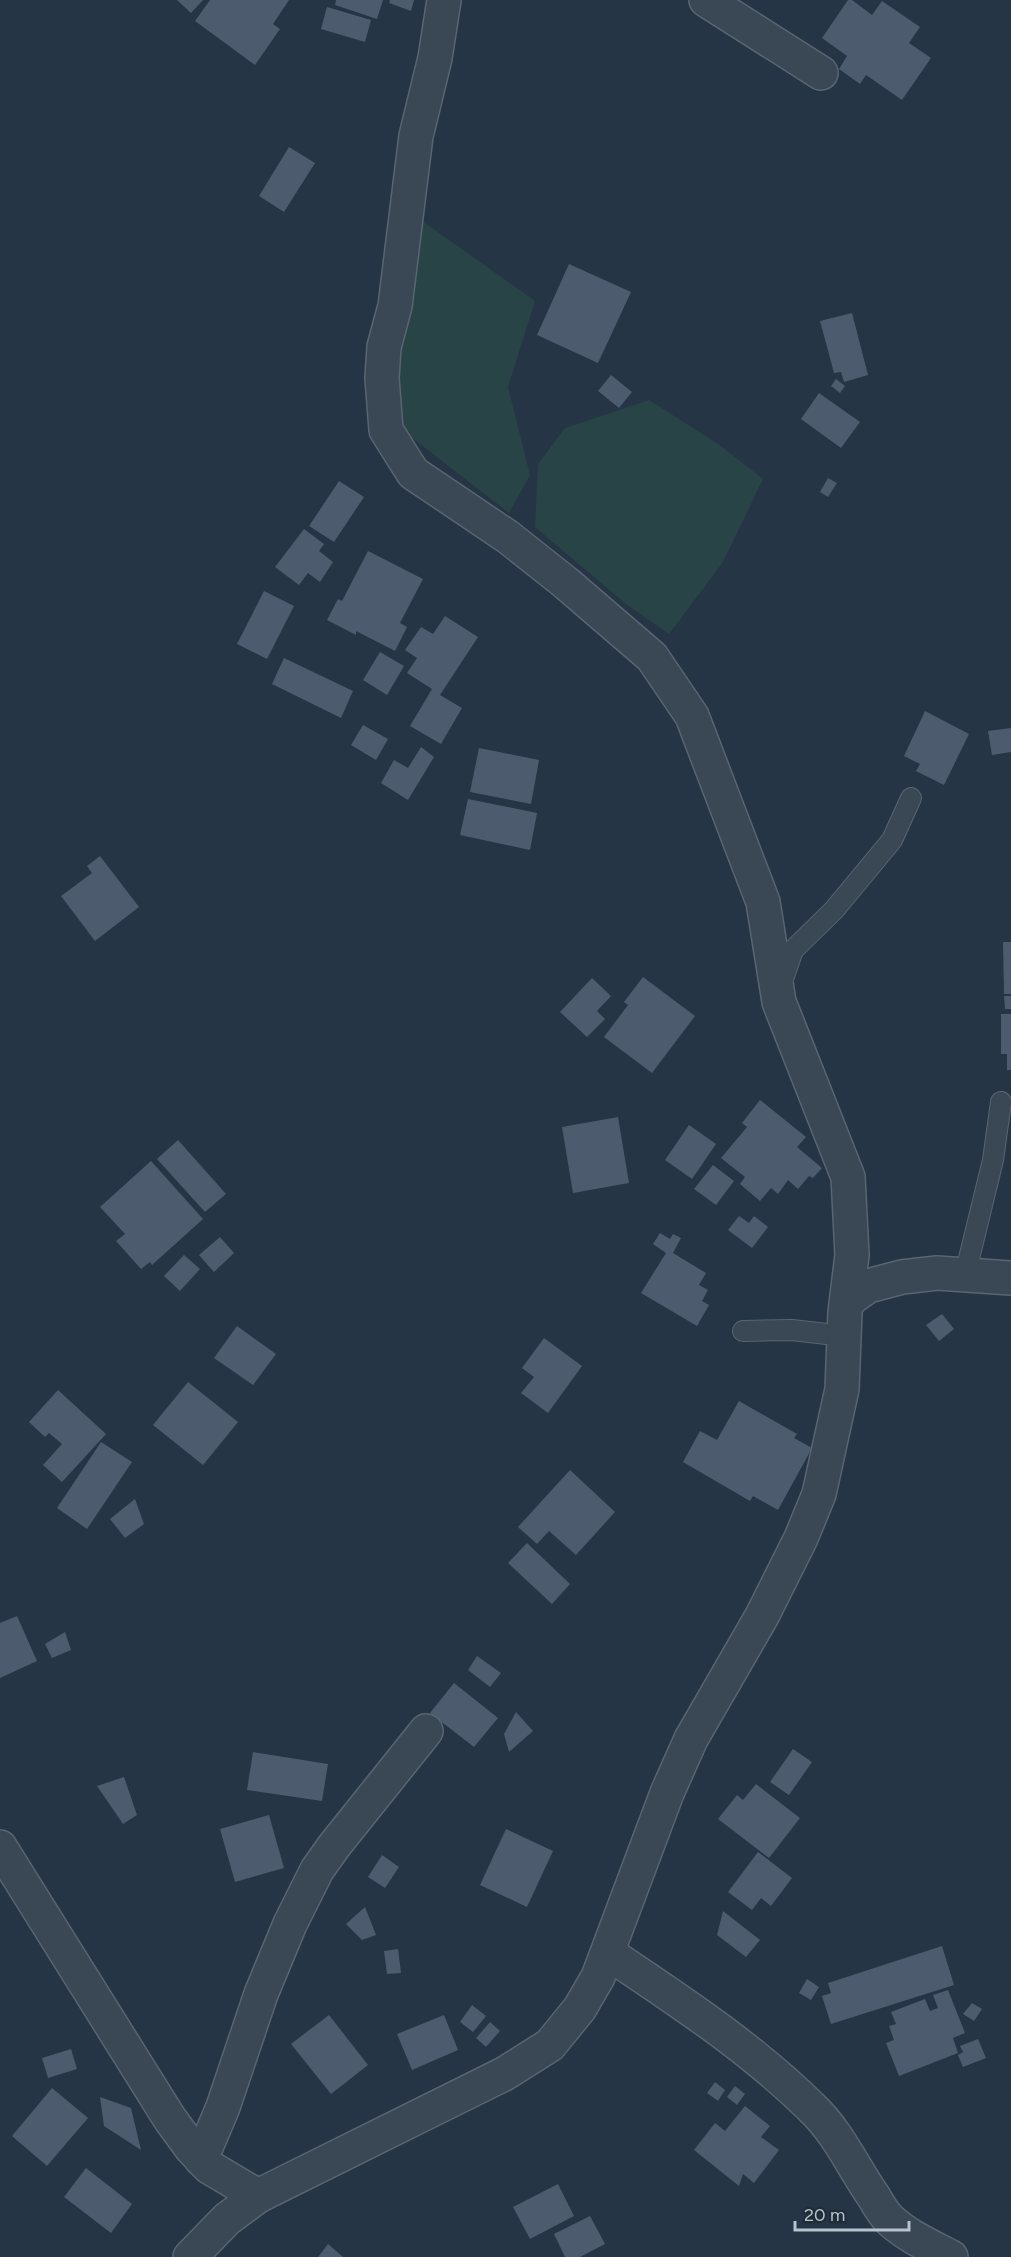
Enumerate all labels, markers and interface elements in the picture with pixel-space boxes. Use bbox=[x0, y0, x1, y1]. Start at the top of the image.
scale bar bbox=[795, 2194, 909, 2232]
text: 20 m bbox=[804, 2204, 845, 2226]

